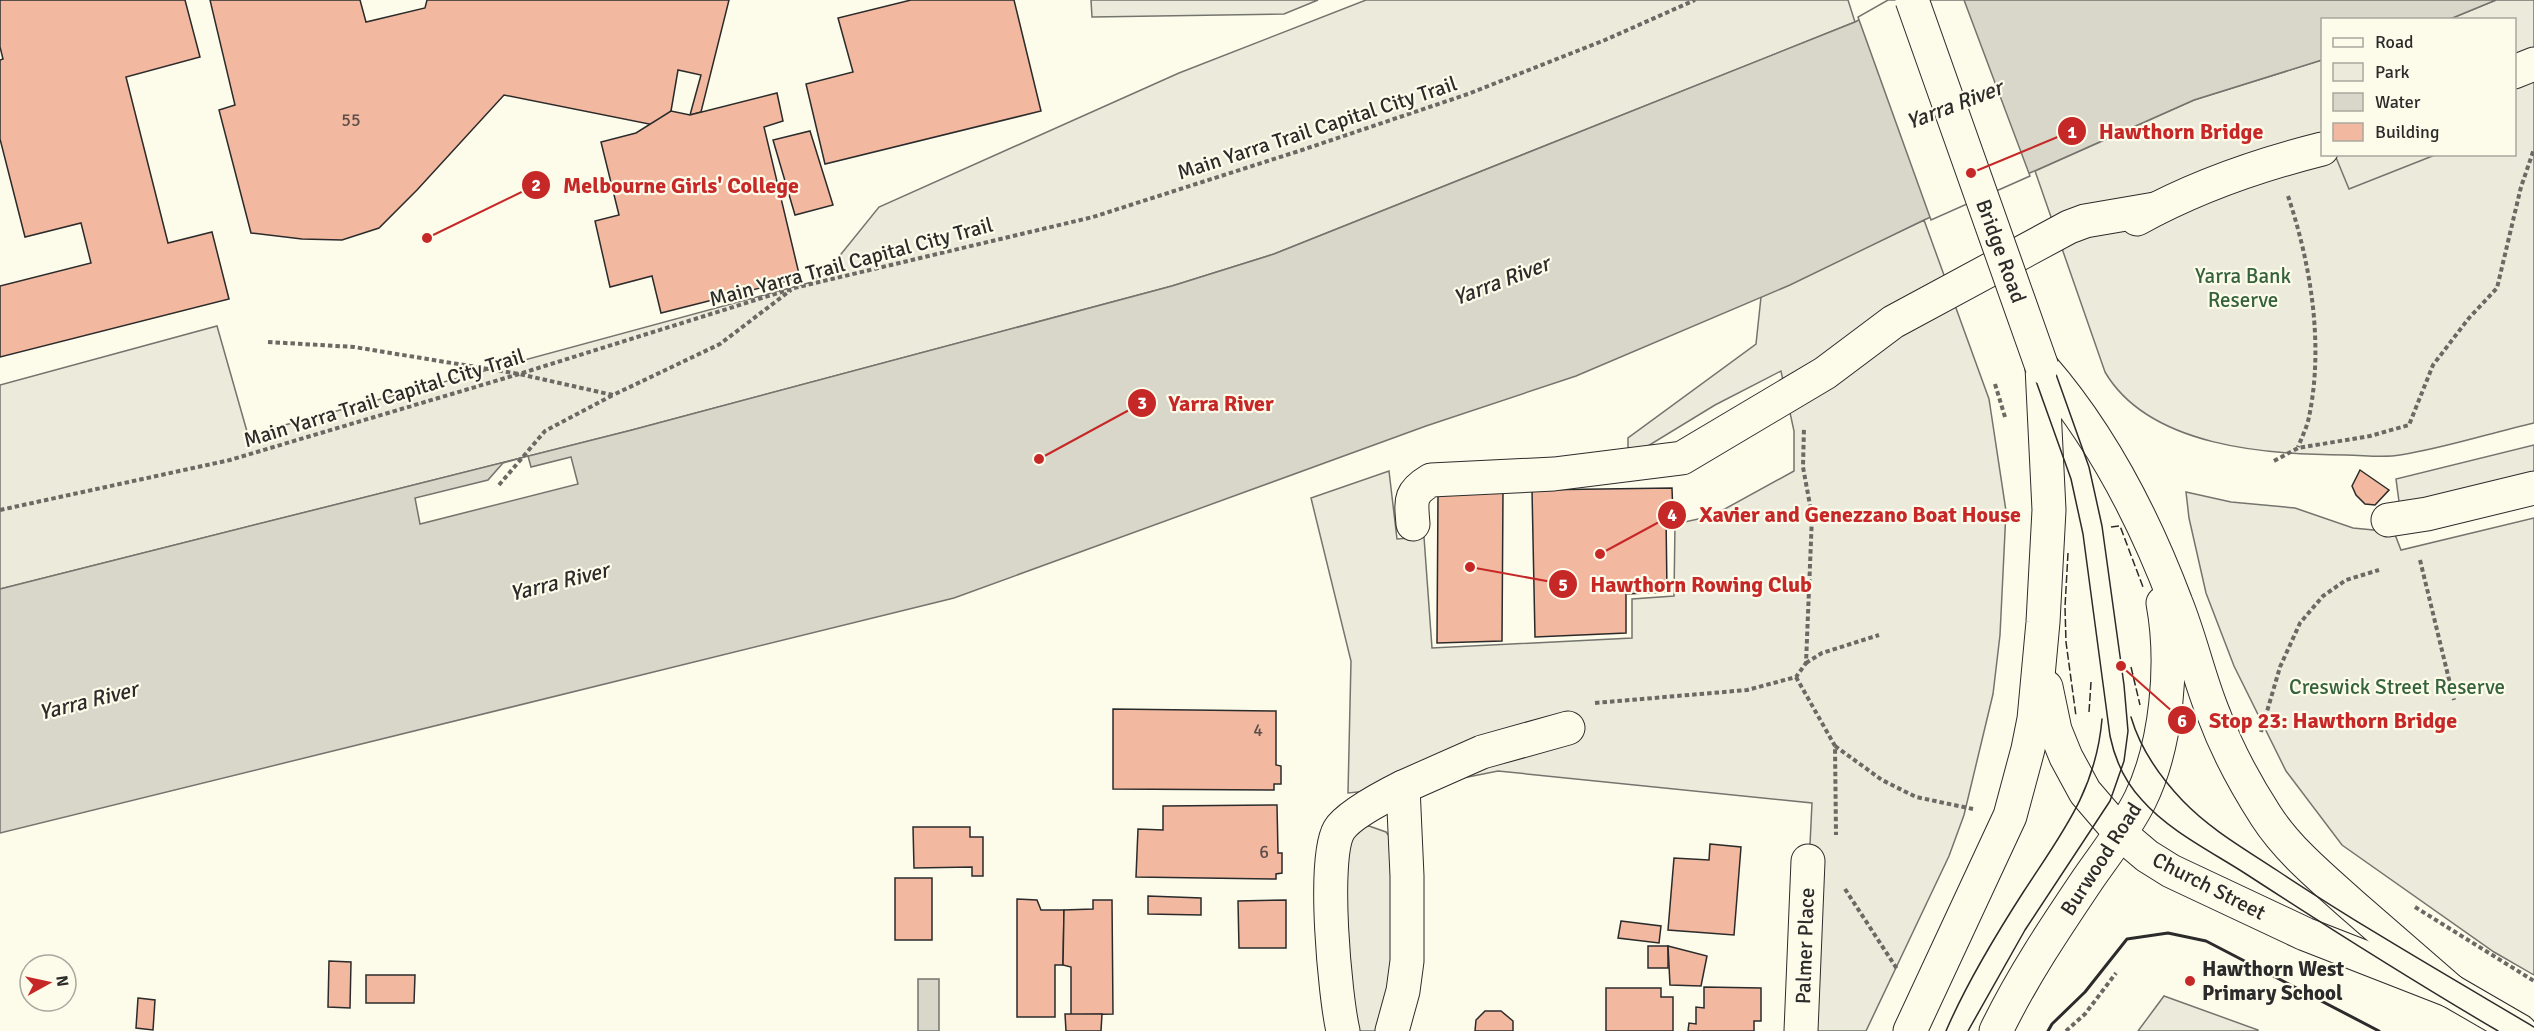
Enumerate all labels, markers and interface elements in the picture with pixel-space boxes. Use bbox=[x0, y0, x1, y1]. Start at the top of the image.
legend bbox=[2321, 18, 2516, 156]
text: Road bbox=[2375, 31, 2414, 53]
text: Park bbox=[2375, 61, 2410, 83]
street label: Main Yarra Trail Capital City Trail bbox=[1174, 70, 1460, 186]
water label: Yarra River bbox=[1902, 73, 2009, 135]
text: Water bbox=[2375, 91, 2421, 113]
house number: 55 bbox=[341, 109, 361, 131]
callout: Hawthorn Bridge bbox=[2057, 111, 2276, 151]
text: Hawthorn Bridge bbox=[2099, 118, 2263, 145]
text: 1 bbox=[2067, 121, 2077, 143]
text: Building bbox=[2375, 121, 2439, 143]
callout: Melbourne Girls' College bbox=[521, 165, 811, 205]
text: Melbourne Girls' College bbox=[563, 172, 799, 199]
text: 2 bbox=[531, 174, 541, 196]
street label: Bridge Road bbox=[1970, 196, 2032, 306]
street label: Main Yarra Trail Capital City Trail bbox=[706, 212, 996, 312]
water label: Yarra River bbox=[1449, 249, 1556, 311]
park label: Yarra Bank Reserve bbox=[2195, 263, 2292, 313]
street label: Main Yarra Trail Capital City Trail bbox=[240, 343, 528, 453]
callout: Yarra River bbox=[1127, 383, 1286, 423]
text: Yarra River bbox=[1167, 390, 1274, 417]
text: 3 bbox=[1137, 392, 1147, 414]
callout: Xavier and Genezzano Boat House bbox=[1657, 495, 2033, 535]
text: Xavier and Genezzano Boat House bbox=[1699, 501, 2021, 528]
text: 4 bbox=[1667, 504, 1677, 526]
water label: Yarra River bbox=[507, 555, 614, 607]
callout: Hawthorn Rowing Club bbox=[1548, 564, 1824, 604]
text: Hawthorn Rowing Club bbox=[1590, 571, 1812, 598]
text: 5 bbox=[1558, 574, 1568, 596]
water label: Yarra River bbox=[36, 674, 143, 726]
park label: Creswick Street Reserve bbox=[2289, 674, 2505, 700]
callout: Stop 23: Hawthorn Bridge bbox=[2167, 700, 2469, 740]
text: Stop 23: Hawthorn Bridge bbox=[2209, 707, 2457, 734]
text: 6 bbox=[2177, 710, 2187, 732]
house number: 4 bbox=[1253, 719, 1263, 741]
street label: Burwood Road bbox=[2055, 797, 2147, 921]
house number: 6 bbox=[1259, 841, 1269, 863]
street label: Church Street bbox=[2148, 846, 2270, 926]
street label: Palmer Place bbox=[1790, 887, 1820, 1005]
north arrow bbox=[18, 953, 78, 1013]
place label: Hawthorn West Primary School bbox=[2202, 956, 2344, 1006]
text: N bbox=[51, 974, 73, 988]
marker: Hawthorn West Primary School bbox=[2183, 974, 2197, 988]

